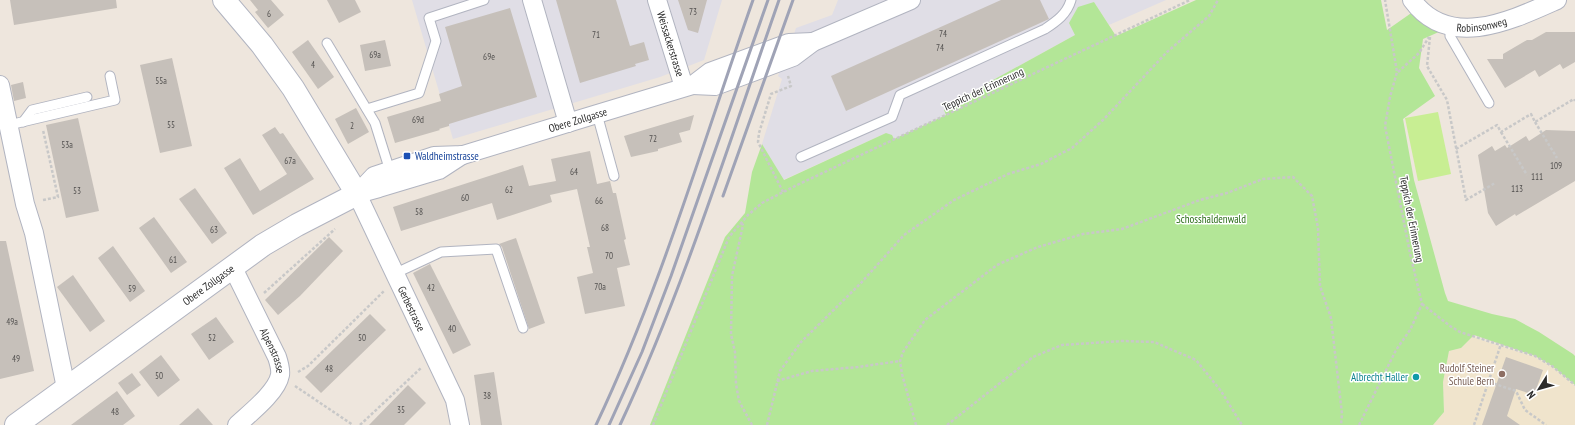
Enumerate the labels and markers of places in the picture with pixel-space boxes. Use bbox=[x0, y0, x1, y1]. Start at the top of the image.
place label: Waldheimstrasse bbox=[415, 149, 479, 163]
marker: Waldheimstrasse bbox=[402, 151, 412, 161]
place label: Rudolf Steiner Schule Bern bbox=[1440, 361, 1494, 388]
marker: Rudolf Steiner Schule Bern bbox=[1497, 369, 1507, 379]
place label: Albrecht Haller bbox=[1351, 370, 1408, 384]
marker: Albrecht Haller bbox=[1411, 372, 1421, 382]

